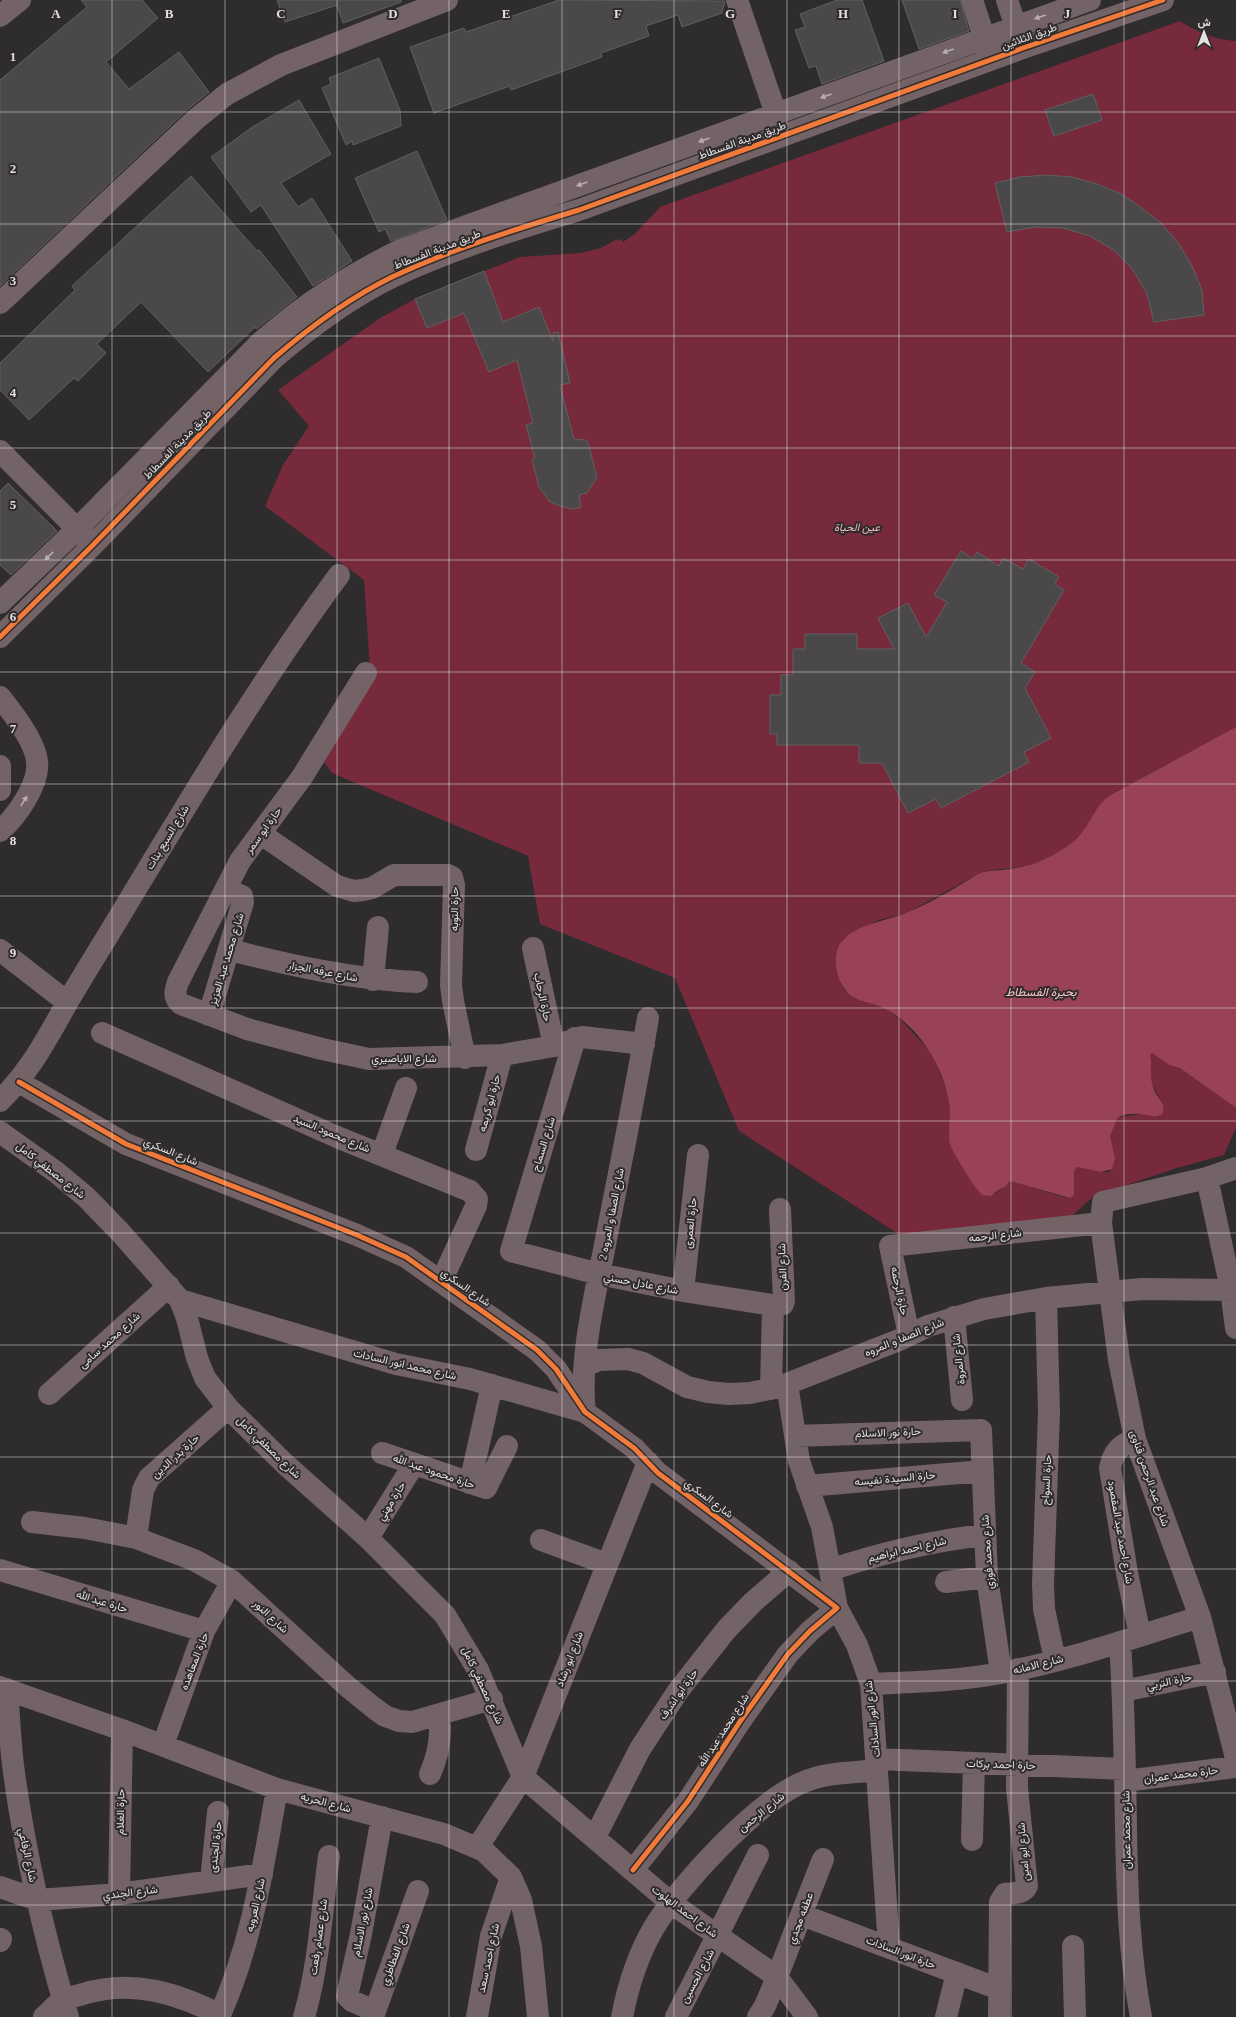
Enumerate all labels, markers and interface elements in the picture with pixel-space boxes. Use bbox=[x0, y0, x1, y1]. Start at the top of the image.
text: A bbox=[51, 6, 61, 21]
text: B bbox=[165, 6, 174, 21]
text: C bbox=[276, 6, 286, 21]
text: D bbox=[388, 6, 398, 21]
text: E bbox=[502, 6, 510, 21]
text: F bbox=[614, 6, 622, 21]
text: G bbox=[725, 6, 735, 21]
text: H bbox=[838, 6, 848, 21]
text: I bbox=[952, 6, 958, 21]
text: J bbox=[1064, 6, 1071, 21]
north arrow bbox=[1184, 12, 1224, 52]
one-way arrow bbox=[1034, 15, 1046, 21]
text: ش bbox=[1197, 16, 1211, 29]
street label: طريق الثلاثين bbox=[1000, 20, 1059, 53]
one-way arrow bbox=[942, 48, 954, 54]
text: 1 bbox=[10, 49, 16, 64]
one-way arrow bbox=[820, 93, 832, 99]
street label: طريق مدينة الفسطاط bbox=[697, 119, 788, 162]
one-way arrow bbox=[697, 138, 709, 144]
text: 2 bbox=[10, 161, 16, 176]
one-way arrow bbox=[575, 182, 587, 188]
street label: طريق مدينة الفسطاط bbox=[392, 227, 483, 272]
text: 3 bbox=[10, 273, 17, 288]
text: 4 bbox=[10, 385, 17, 400]
street label: طريق مدينة الفسطاط bbox=[141, 407, 214, 482]
text: 5 bbox=[10, 497, 17, 512]
park label: عين الحياة bbox=[834, 521, 880, 534]
one-way arrow bbox=[44, 551, 54, 561]
text: 6 bbox=[10, 609, 17, 624]
text: 7 bbox=[10, 721, 17, 736]
one-way arrow bbox=[21, 795, 28, 807]
street label: شارع السبع بنات bbox=[143, 803, 193, 872]
street label: حارة ابو سمر bbox=[242, 805, 284, 857]
text: 8 bbox=[10, 833, 17, 848]
street label: حارة التوبه bbox=[448, 887, 461, 931]
street label: شارع محمد عبد العزيز bbox=[206, 911, 248, 1008]
text: 9 bbox=[10, 945, 17, 960]
street label: شارع عرفه الجزار bbox=[286, 958, 359, 986]
street label: حارة الرحاب bbox=[531, 971, 554, 1023]
water label: بحيرة الفسطاط bbox=[1005, 985, 1077, 1000]
street label: شارع الاباصيري bbox=[371, 1052, 437, 1068]
street label: حارة ابو كريمه bbox=[476, 1073, 503, 1133]
street label: شارع محمود السيد bbox=[291, 1111, 373, 1157]
street label: شارع السماح bbox=[529, 1115, 559, 1173]
street label: شارع السكري bbox=[141, 1135, 200, 1171]
street label: شارع مصطفي كامل bbox=[12, 1139, 88, 1204]
street label: شارع الصفا و المروه 2 bbox=[596, 1167, 628, 1261]
street label: حارة العمرى bbox=[681, 1197, 700, 1249]
street label: شارع الرحمه bbox=[968, 1226, 1023, 1246]
street label: شارع الفرن bbox=[775, 1243, 791, 1291]
street label: شارع السكري bbox=[437, 1266, 493, 1312]
street label: حارة الرحمه bbox=[888, 1266, 911, 1317]
street label: شارع عادل حسني bbox=[602, 1270, 680, 1300]
street label: شارع محمد سامى bbox=[76, 1309, 144, 1372]
street label: شارع الصفا و المروه bbox=[862, 1315, 947, 1360]
street label: شارع المروة bbox=[949, 1332, 969, 1385]
street label: شارع محمد انور السادات bbox=[352, 1346, 458, 1384]
street label: شارع مصطفي كامل bbox=[232, 1414, 304, 1484]
street label: حارة نور الاسلام bbox=[855, 1425, 921, 1441]
street label: شارع عبد الرحمن قناوى bbox=[1126, 1428, 1172, 1529]
street label: حارة بدر الدين bbox=[149, 1431, 202, 1481]
street label: حارة محمود عبد الله bbox=[391, 1451, 476, 1492]
street label: حارة السواح bbox=[1039, 1454, 1055, 1506]
street label: حارة السيدة نفيسه bbox=[854, 1468, 936, 1489]
street label: شارع السكري bbox=[680, 1476, 736, 1523]
street label: حارة مهني bbox=[374, 1479, 411, 1525]
street label: شارع احمد عبد المقصود bbox=[1104, 1479, 1136, 1585]
street label: شارع محمد فوزي bbox=[978, 1514, 1000, 1590]
street label: شارع احمد ابراهيم bbox=[867, 1534, 948, 1566]
street label: حارة عبد الله bbox=[75, 1588, 129, 1615]
street label: شارع النور bbox=[249, 1596, 291, 1637]
street label: شارع ابو رشاد bbox=[553, 1629, 587, 1689]
street label: حارة المعاهده bbox=[177, 1630, 211, 1692]
street label: شارع مصطفي كامل bbox=[456, 1644, 506, 1728]
street label: شارع الامانه bbox=[1012, 1652, 1065, 1678]
street label: حارة ابو اشرف bbox=[656, 1667, 701, 1722]
street label: حارة التربي bbox=[1145, 1670, 1194, 1696]
street label: شارع انور السادات bbox=[862, 1679, 884, 1758]
street label: شارع محمد عبد الله bbox=[695, 1691, 753, 1770]
street label: حارة احمد بركات bbox=[966, 1757, 1036, 1772]
street label: حارة محمد عمران bbox=[1143, 1763, 1219, 1786]
street label: حارة الغلام bbox=[114, 1789, 128, 1835]
street label: شارع الحريه bbox=[299, 1790, 353, 1816]
street label: شارع الرحمن bbox=[736, 1790, 788, 1836]
street label: شارع محمد عمران bbox=[1119, 1790, 1135, 1869]
street label: حارة الجندى bbox=[206, 1821, 225, 1873]
street label: شارع ابو امين bbox=[1014, 1822, 1034, 1882]
street label: شارع الرفاعي bbox=[13, 1827, 40, 1884]
street label: شارع العروبه bbox=[243, 1877, 269, 1934]
street label: شارع احمد الهلوت bbox=[649, 1882, 720, 1941]
street label: شارع الجندي bbox=[102, 1883, 159, 1905]
street label: شارع نور الاسلام bbox=[349, 1886, 377, 1958]
street label: عطفه مجدي bbox=[785, 1890, 819, 1947]
street label: شارع عصام رفعت bbox=[307, 1898, 331, 1976]
street label: شارع الفطاطري bbox=[378, 1921, 416, 1988]
street label: شارع احمد سعد bbox=[475, 1922, 503, 1994]
street label: حارة انور السادات bbox=[864, 1933, 937, 1972]
street label: شارع الحسين bbox=[678, 1947, 718, 2006]

